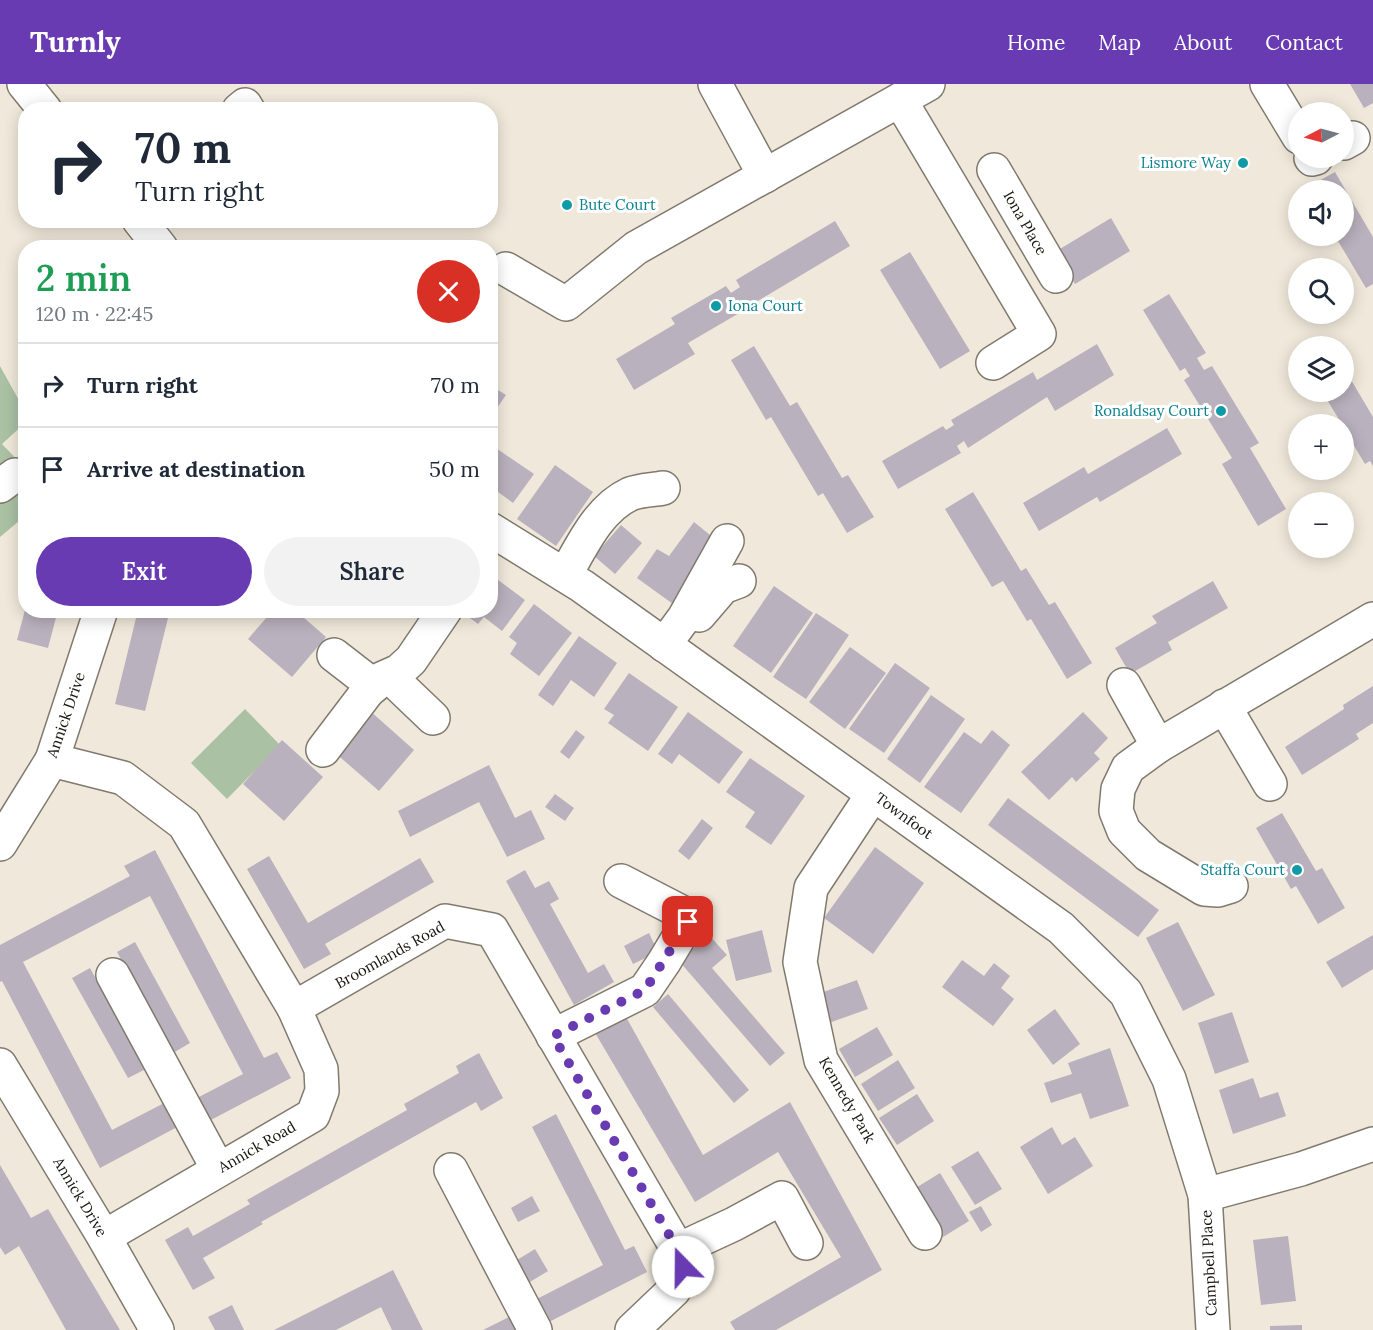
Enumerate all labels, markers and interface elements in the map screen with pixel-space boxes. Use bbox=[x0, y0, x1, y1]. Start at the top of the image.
text: Turnly bbox=[30, 24, 121, 60]
text: Home bbox=[1007, 29, 1065, 56]
text: Map bbox=[1098, 29, 1141, 56]
text: About bbox=[1174, 29, 1232, 56]
text: Contact bbox=[1265, 29, 1343, 56]
north arrow bbox=[1288, 102, 1354, 168]
map controls bbox=[1288, 102, 1354, 558]
text: 70 m bbox=[135, 121, 231, 175]
icon: right bbox=[36, 126, 114, 204]
place label: Lismore Way bbox=[1141, 153, 1231, 172]
marker: Lismore Way bbox=[1236, 156, 1250, 170]
text: Turn right bbox=[135, 174, 264, 208]
button: sound bbox=[1288, 180, 1354, 246]
street label: Iona Place bbox=[999, 187, 1051, 258]
place label: Bute Court bbox=[579, 195, 656, 214]
marker: Bute Court bbox=[560, 198, 574, 212]
text: 2 min bbox=[36, 255, 131, 301]
button: search bbox=[1288, 258, 1354, 324]
button: close bbox=[417, 260, 480, 323]
place label: Iona Court bbox=[728, 296, 803, 315]
marker: Iona Court bbox=[709, 299, 723, 313]
text: 120 m · 22:45 bbox=[36, 301, 153, 326]
button: layers bbox=[1288, 336, 1354, 402]
icon: right bbox=[36, 369, 69, 402]
text: Turn right bbox=[87, 371, 198, 399]
text: 70 m bbox=[431, 371, 480, 399]
place label: Ronaldsay Court bbox=[1094, 401, 1209, 420]
marker: Ronaldsay Court bbox=[1214, 404, 1228, 418]
button: + bbox=[1288, 414, 1354, 480]
icon: arrive bbox=[36, 453, 69, 486]
text: Arrive at destination bbox=[87, 455, 305, 483]
text: 50 m bbox=[429, 455, 480, 483]
button: − bbox=[1288, 492, 1354, 558]
button: Exit bbox=[36, 537, 252, 606]
button: Share bbox=[264, 537, 480, 606]
street label: Annick Drive bbox=[42, 670, 89, 761]
street label: Townfoot bbox=[872, 788, 937, 843]
place label: Staffa Court bbox=[1200, 860, 1285, 879]
marker: Staffa Court bbox=[1290, 863, 1304, 877]
pin bbox=[662, 896, 713, 947]
icon: arrive bbox=[671, 905, 704, 938]
street label: Broomlands Road bbox=[332, 917, 448, 992]
street label: Kennedy Park bbox=[815, 1053, 880, 1146]
street label: Annick Road bbox=[214, 1117, 299, 1177]
street label: Annick Drive bbox=[49, 1153, 112, 1240]
street label: Campbell Place bbox=[1196, 1209, 1221, 1317]
position arrow bbox=[651, 1235, 715, 1299]

